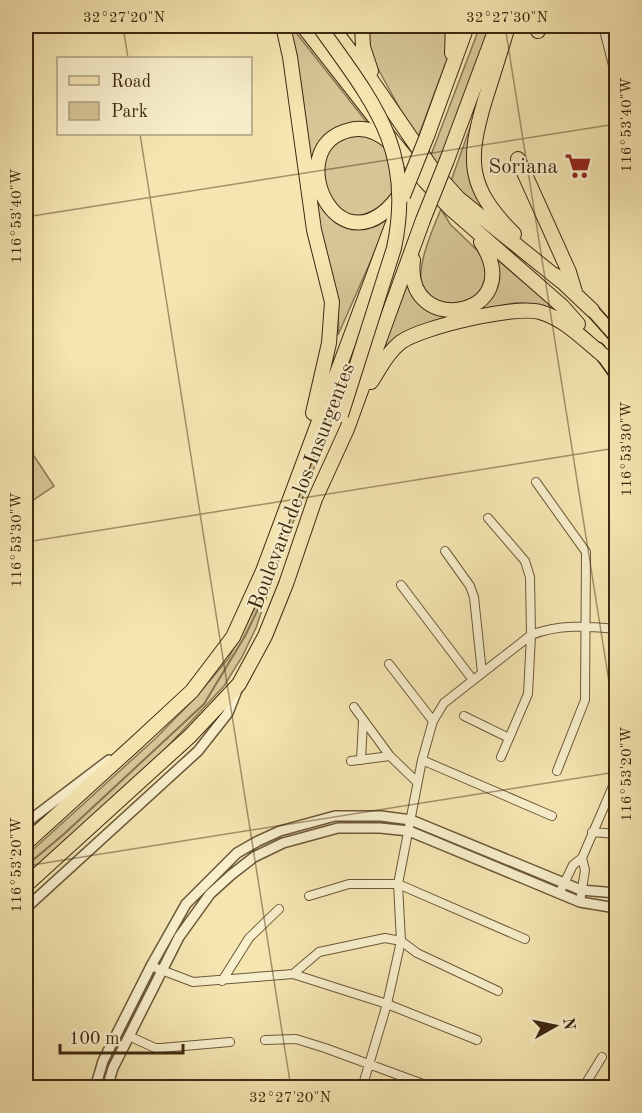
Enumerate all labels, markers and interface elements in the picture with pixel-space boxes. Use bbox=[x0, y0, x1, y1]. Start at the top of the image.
text: 32°27'20"N bbox=[83, 11, 165, 26]
text: 32°27'30"N bbox=[466, 11, 548, 26]
legend bbox=[57, 57, 252, 135]
text: Road bbox=[111, 73, 151, 91]
text: 116°53'40"W bbox=[620, 77, 635, 173]
text: Park bbox=[111, 103, 148, 121]
supermarket icon: Soriana bbox=[563, 151, 593, 181]
place label: Soriana bbox=[488, 157, 558, 178]
text: 116°53'40"W bbox=[10, 168, 25, 264]
street label: Boulevard de los Insurgentes bbox=[246, 360, 359, 613]
text: 116°53'30"W bbox=[620, 401, 635, 497]
text: 116°53'30"W bbox=[10, 492, 25, 588]
text: 116°53'20"W bbox=[620, 726, 635, 822]
text: 116°53'20"W bbox=[10, 817, 25, 913]
north arrow bbox=[525, 996, 585, 1056]
scale bar bbox=[60, 1017, 183, 1055]
text: N bbox=[559, 1017, 577, 1032]
text: 100 m bbox=[69, 1030, 120, 1048]
text: 32°27'20"N bbox=[249, 1091, 331, 1106]

